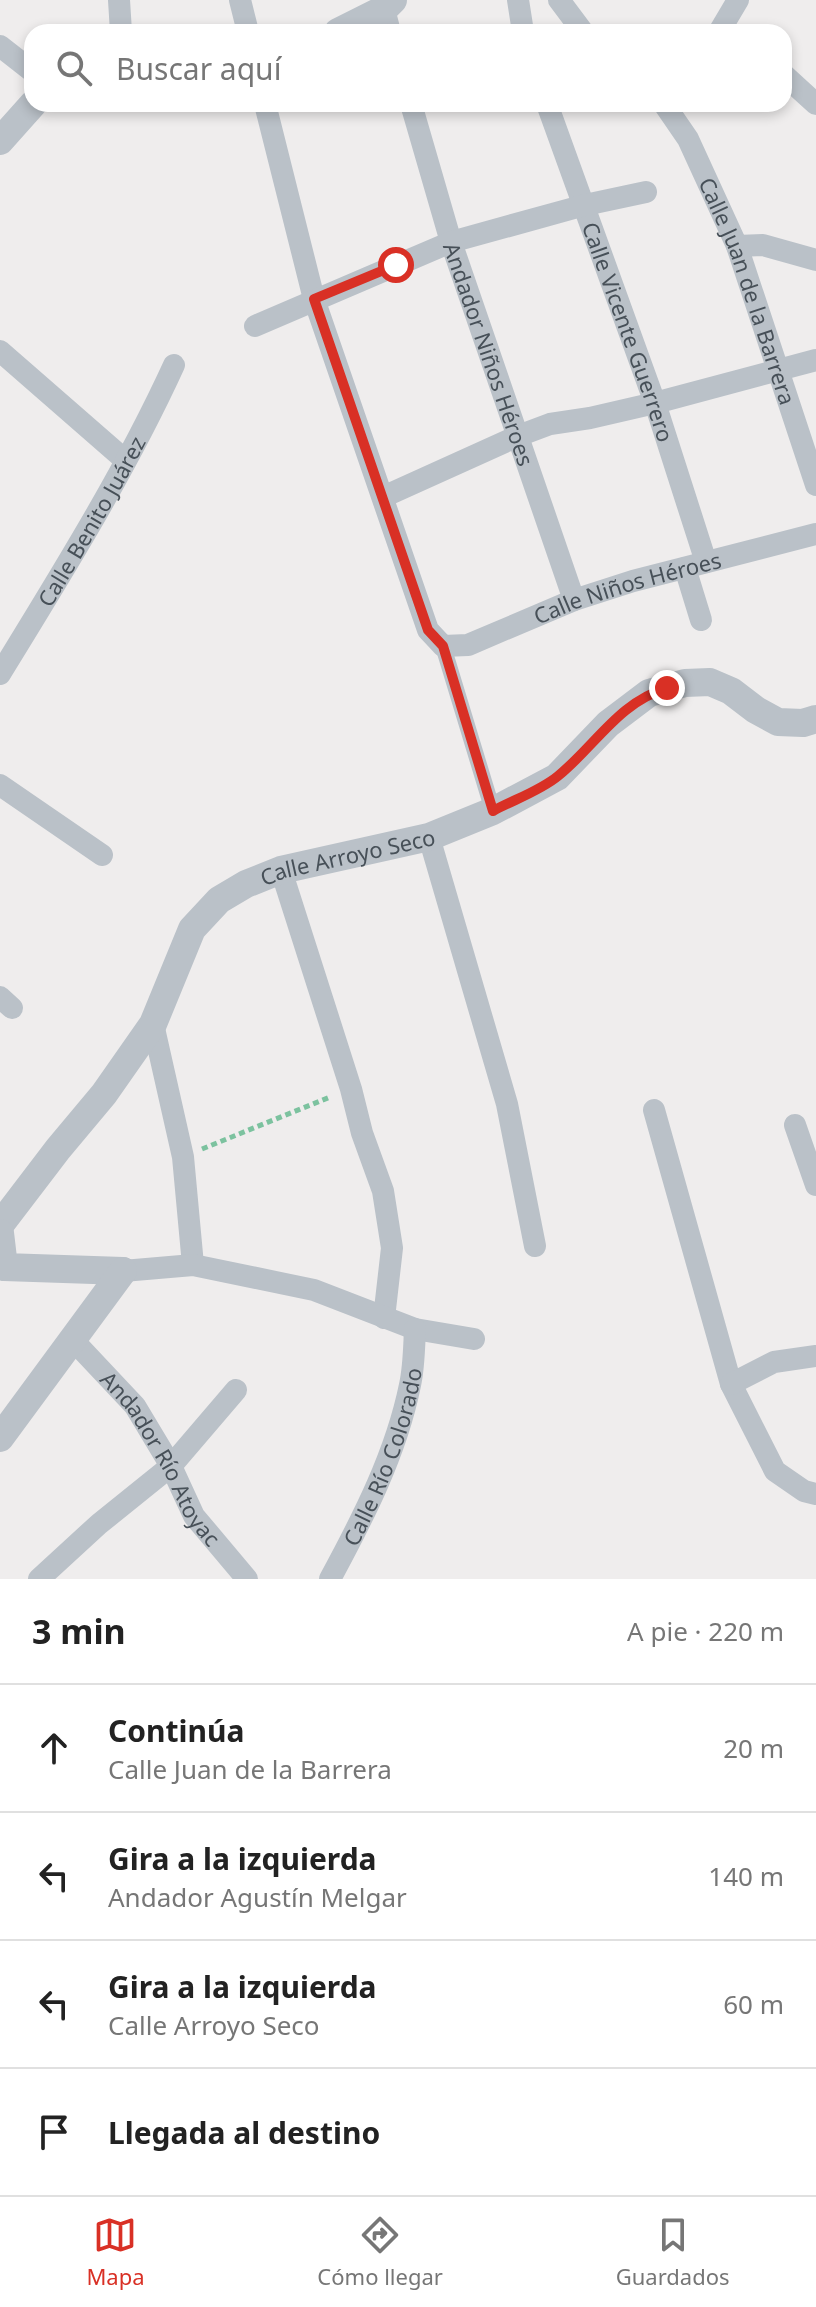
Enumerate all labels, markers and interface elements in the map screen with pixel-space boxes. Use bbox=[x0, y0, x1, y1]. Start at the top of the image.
search box bbox=[24, 24, 792, 112]
icon: search bbox=[52, 46, 96, 90]
text: Buscar aquí bbox=[116, 48, 281, 89]
street label: Calle Juan de la Barrera bbox=[692, 172, 803, 408]
street label: Calle Vicente Guerrero bbox=[576, 218, 681, 446]
street label: Andador Niños Héroes bbox=[437, 238, 542, 470]
route start bbox=[378, 247, 414, 283]
street label: Calle Benito Juárez bbox=[30, 431, 152, 612]
street label: Calle Niños Héroes bbox=[529, 544, 724, 631]
route end bbox=[649, 670, 685, 706]
street label: Calle Arroyo Seco bbox=[255, 821, 438, 892]
street label: Andador Río Atoyac bbox=[94, 1364, 228, 1552]
street label: Calle Río Colorado bbox=[335, 1366, 428, 1551]
text: 3 min bbox=[32, 1608, 126, 1654]
text: A pie · 220 m bbox=[627, 1613, 784, 1649]
text: Continúa bbox=[108, 1710, 244, 1751]
icon: ahead bbox=[32, 1726, 76, 1770]
text: 20 m bbox=[723, 1730, 784, 1766]
text: Calle Juan de la Barrera bbox=[108, 1751, 392, 1787]
text: Gira a la izquierda bbox=[108, 1838, 377, 1879]
icon: left bbox=[32, 1854, 76, 1898]
text: 140 m bbox=[708, 1858, 784, 1894]
text: Andador Agustín Melgar bbox=[108, 1879, 407, 1915]
text: Gira a la izquierda bbox=[108, 1966, 377, 2007]
icon: left bbox=[32, 1982, 76, 2026]
text: 60 m bbox=[723, 1986, 784, 2022]
text: Calle Arroyo Seco bbox=[108, 2007, 320, 2043]
icon: arrive bbox=[32, 2110, 76, 2154]
text: Llegada al destino bbox=[108, 2112, 380, 2153]
tab: Mapa bbox=[86, 2213, 145, 2291]
tab: Cómo llegar bbox=[317, 2213, 443, 2291]
tab: Guardados bbox=[616, 2213, 730, 2291]

